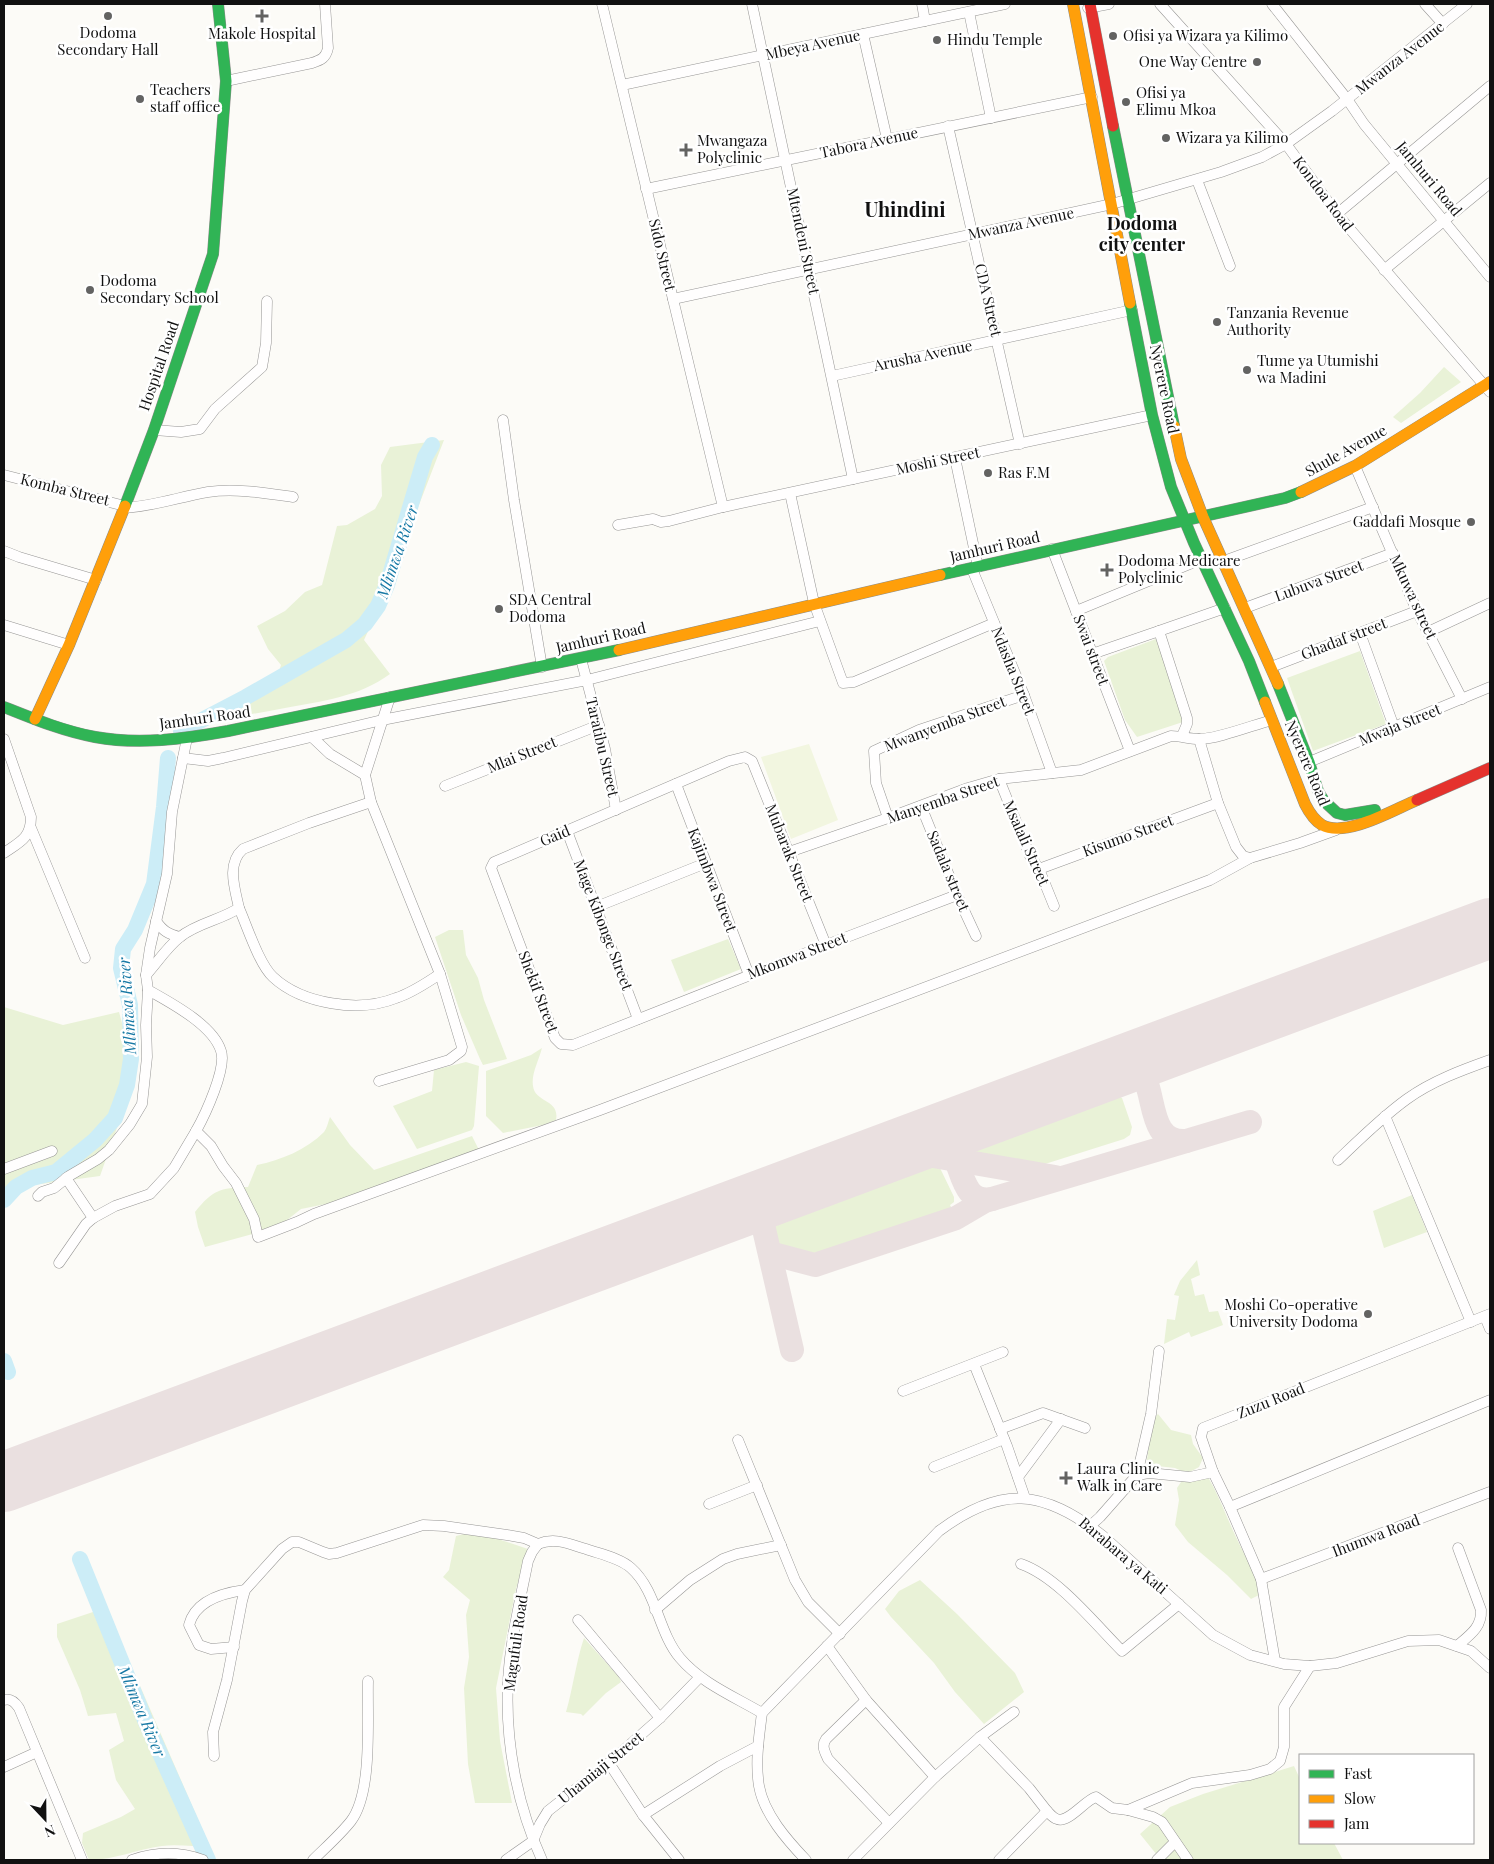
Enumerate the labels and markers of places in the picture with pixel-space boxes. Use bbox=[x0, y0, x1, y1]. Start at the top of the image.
marker: Makole Hospital bbox=[255, 9, 269, 23]
marker: Dodoma Secondary Hall bbox=[102, 10, 114, 22]
place label: Dodoma Secondary Hall bbox=[57, 22, 159, 59]
place label: Makole Hospital bbox=[208, 23, 316, 43]
place label: Ofisi ya Wizara ya Kilimo bbox=[1123, 25, 1288, 45]
place label: Hindu Temple bbox=[947, 29, 1043, 49]
marker: Ofisi ya Wizara ya Kilimo bbox=[1107, 30, 1119, 42]
marker: Hindu Temple bbox=[931, 34, 943, 46]
place label: One Way Centre bbox=[1139, 51, 1247, 71]
marker: One Way Centre bbox=[1251, 56, 1263, 68]
place label: Teachers staff office bbox=[150, 79, 220, 116]
place label: Ofisi ya Elimu Mkoa bbox=[1136, 82, 1217, 119]
marker: Teachers staff office bbox=[134, 93, 146, 105]
marker: Ofisi ya Elimu Mkoa bbox=[1120, 96, 1132, 108]
place label: Wizara ya Kilimo bbox=[1175, 127, 1288, 147]
place label: Mwangaza Polyclinic bbox=[697, 130, 768, 167]
marker: Wizara ya Kilimo bbox=[1160, 132, 1172, 144]
marker: Mwangaza Polyclinic bbox=[679, 143, 693, 157]
place label: Dodoma Secondary School bbox=[100, 270, 219, 307]
marker: Dodoma Secondary School bbox=[84, 284, 96, 296]
place label: Tanzania Revenue Authority bbox=[1226, 302, 1349, 339]
marker: Tanzania Revenue Authority bbox=[1211, 316, 1223, 328]
place label: Tume ya Utumishi wa Madini bbox=[1257, 350, 1379, 387]
marker: Tume ya Utumishi wa Madini bbox=[1241, 364, 1253, 376]
place label: Ras F.M bbox=[998, 462, 1050, 482]
marker: Ras F.M bbox=[982, 467, 994, 479]
place label: Gaddafi Mosque bbox=[1353, 511, 1461, 531]
marker: Gaddafi Mosque bbox=[1465, 516, 1477, 528]
place label: Dodoma Medicare Polyclinic bbox=[1118, 550, 1241, 587]
marker: Dodoma Medicare Polyclinic bbox=[1100, 563, 1114, 577]
place label: SDA Central Dodoma bbox=[509, 589, 591, 626]
marker: SDA Central Dodoma bbox=[493, 603, 505, 615]
place label: Moshi Co-operative University Dodoma bbox=[1224, 1294, 1359, 1331]
marker: Moshi Co-operative University Dodoma bbox=[1362, 1308, 1374, 1320]
place label: Laura Clinic Walk in Care bbox=[1076, 1458, 1162, 1495]
marker: Laura Clinic Walk in Care bbox=[1059, 1471, 1073, 1485]

